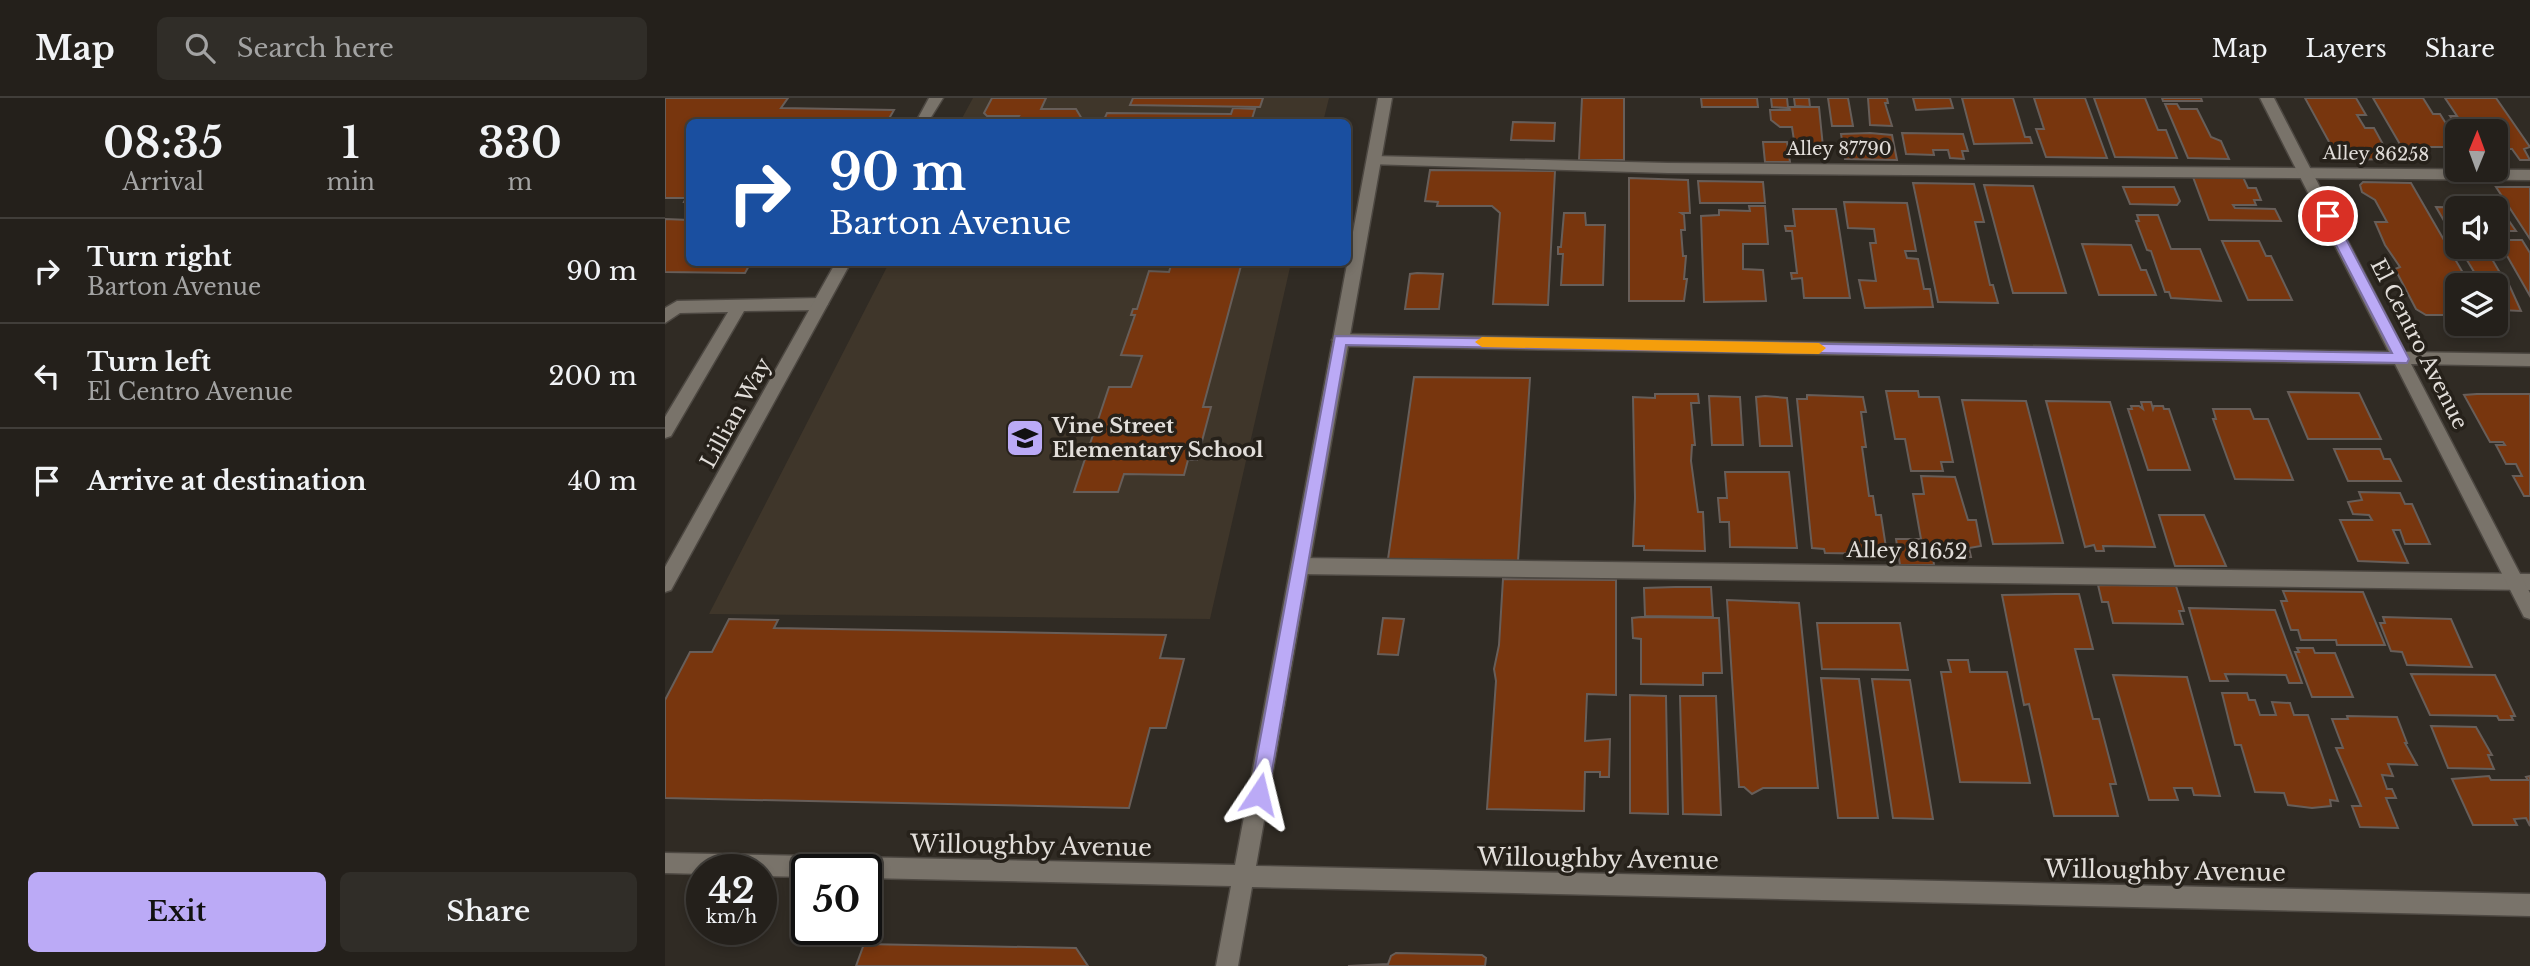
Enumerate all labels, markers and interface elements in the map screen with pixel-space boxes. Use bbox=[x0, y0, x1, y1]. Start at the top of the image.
search box bbox=[157, 17, 647, 80]
text: Map bbox=[35, 28, 115, 69]
icon: search bbox=[181, 29, 219, 67]
text: Search here bbox=[237, 32, 394, 64]
text: Map bbox=[2212, 34, 2268, 63]
text: Layers bbox=[2306, 34, 2387, 63]
text: Share bbox=[2425, 34, 2495, 63]
text: 08:35 bbox=[103, 117, 223, 169]
text: 1 bbox=[341, 117, 360, 169]
text: 330 bbox=[478, 117, 562, 169]
north arrow bbox=[2445, 119, 2508, 182]
map controls bbox=[2445, 119, 2508, 336]
street label: Alley 87790 bbox=[1785, 138, 1892, 160]
text: 90 m bbox=[829, 142, 966, 203]
street label: Alley 86258 bbox=[2322, 142, 2429, 166]
icon: right bbox=[714, 147, 805, 238]
text: Arrival bbox=[123, 168, 204, 196]
text: min bbox=[327, 168, 375, 196]
text: m bbox=[508, 168, 532, 196]
pin bbox=[2298, 186, 2358, 246]
button: sound bbox=[2445, 196, 2508, 259]
icon: arrive bbox=[2309, 197, 2347, 235]
text: Barton Avenue bbox=[829, 203, 1071, 243]
text: Turn right bbox=[87, 241, 232, 273]
icon: right bbox=[28, 252, 66, 290]
street label: El Centro Avenue bbox=[2365, 254, 2473, 434]
text: 90 m bbox=[566, 255, 637, 287]
text: Barton Avenue bbox=[87, 273, 261, 301]
button: layers bbox=[2445, 273, 2508, 336]
text: Turn left bbox=[87, 346, 211, 378]
street label: Lillian Way bbox=[695, 353, 777, 473]
icon: left bbox=[28, 357, 66, 395]
text: 200 m bbox=[548, 360, 637, 392]
text: El Centro Avenue bbox=[87, 378, 293, 406]
place label: Vine Street Elementary School bbox=[1051, 413, 1264, 463]
school or university icon: Vine Street Elementary School bbox=[1004, 417, 1046, 459]
icon: arrive bbox=[28, 462, 66, 500]
text: Arrive at destination bbox=[87, 465, 367, 497]
text: 40 m bbox=[568, 465, 637, 497]
street label: Alley 81652 bbox=[1845, 537, 1968, 565]
position arrow bbox=[1222, 757, 1296, 831]
street label: Willoughby Avenue bbox=[909, 829, 1152, 862]
street label: Willoughby Avenue bbox=[1476, 842, 1719, 875]
speed limit sign: 50 bbox=[791, 854, 882, 945]
street label: Willoughby Avenue bbox=[2043, 854, 2286, 887]
text: 42 bbox=[708, 869, 755, 912]
button: Exit bbox=[28, 872, 326, 952]
button: Share bbox=[340, 872, 637, 952]
text: km/h bbox=[706, 906, 757, 928]

